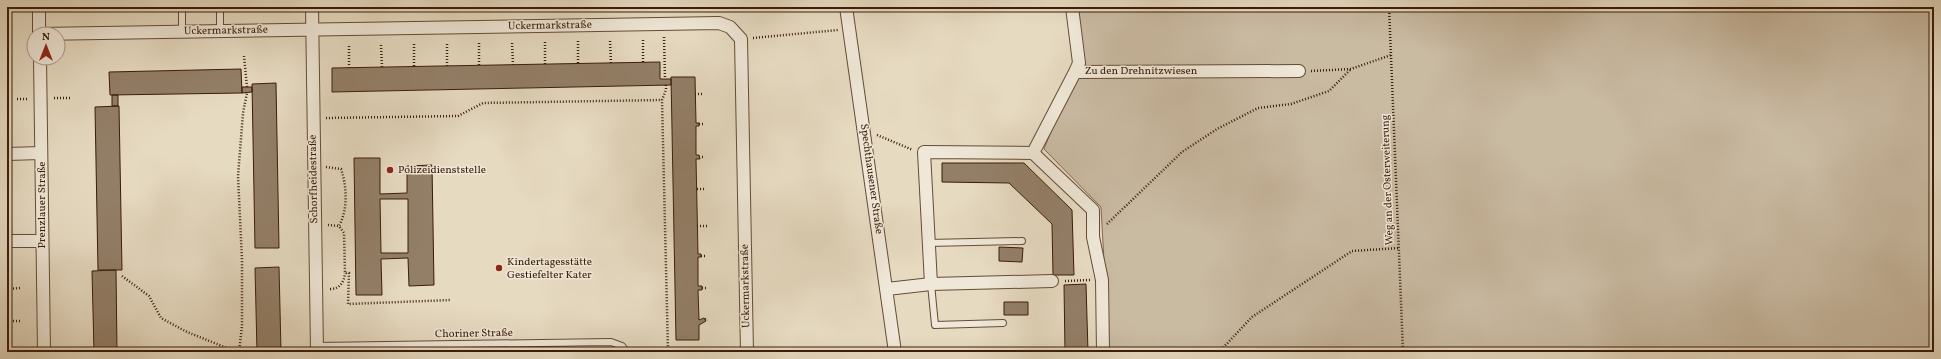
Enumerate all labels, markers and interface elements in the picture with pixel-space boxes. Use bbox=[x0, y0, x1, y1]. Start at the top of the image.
street label: Uckermarkstraße bbox=[508, 18, 592, 34]
street label: Uckermarkstraße bbox=[184, 23, 268, 39]
north arrow bbox=[26, 26, 66, 66]
text: N bbox=[42, 30, 50, 45]
street label: Zu den Drehnitzwiesen bbox=[1085, 64, 1198, 79]
street label: Weg an der Osterweiterung bbox=[1378, 114, 1398, 246]
street label: Spechthausener Straße bbox=[856, 123, 886, 235]
street label: Schorfheidestraße bbox=[306, 134, 322, 224]
street label: Prenzlauer Straße bbox=[35, 161, 50, 249]
place label: Polizeidienststelle bbox=[398, 163, 486, 178]
marker: Polizeidienststelle bbox=[385, 165, 395, 175]
street label: Uckermarkstraße bbox=[738, 244, 754, 328]
place label: Kindertagesstätte Gestiefelter Kater bbox=[507, 255, 592, 283]
marker: Kindertagesstätte Gestiefelter Kater bbox=[494, 263, 504, 273]
street label: Choriner Straße bbox=[435, 326, 513, 342]

